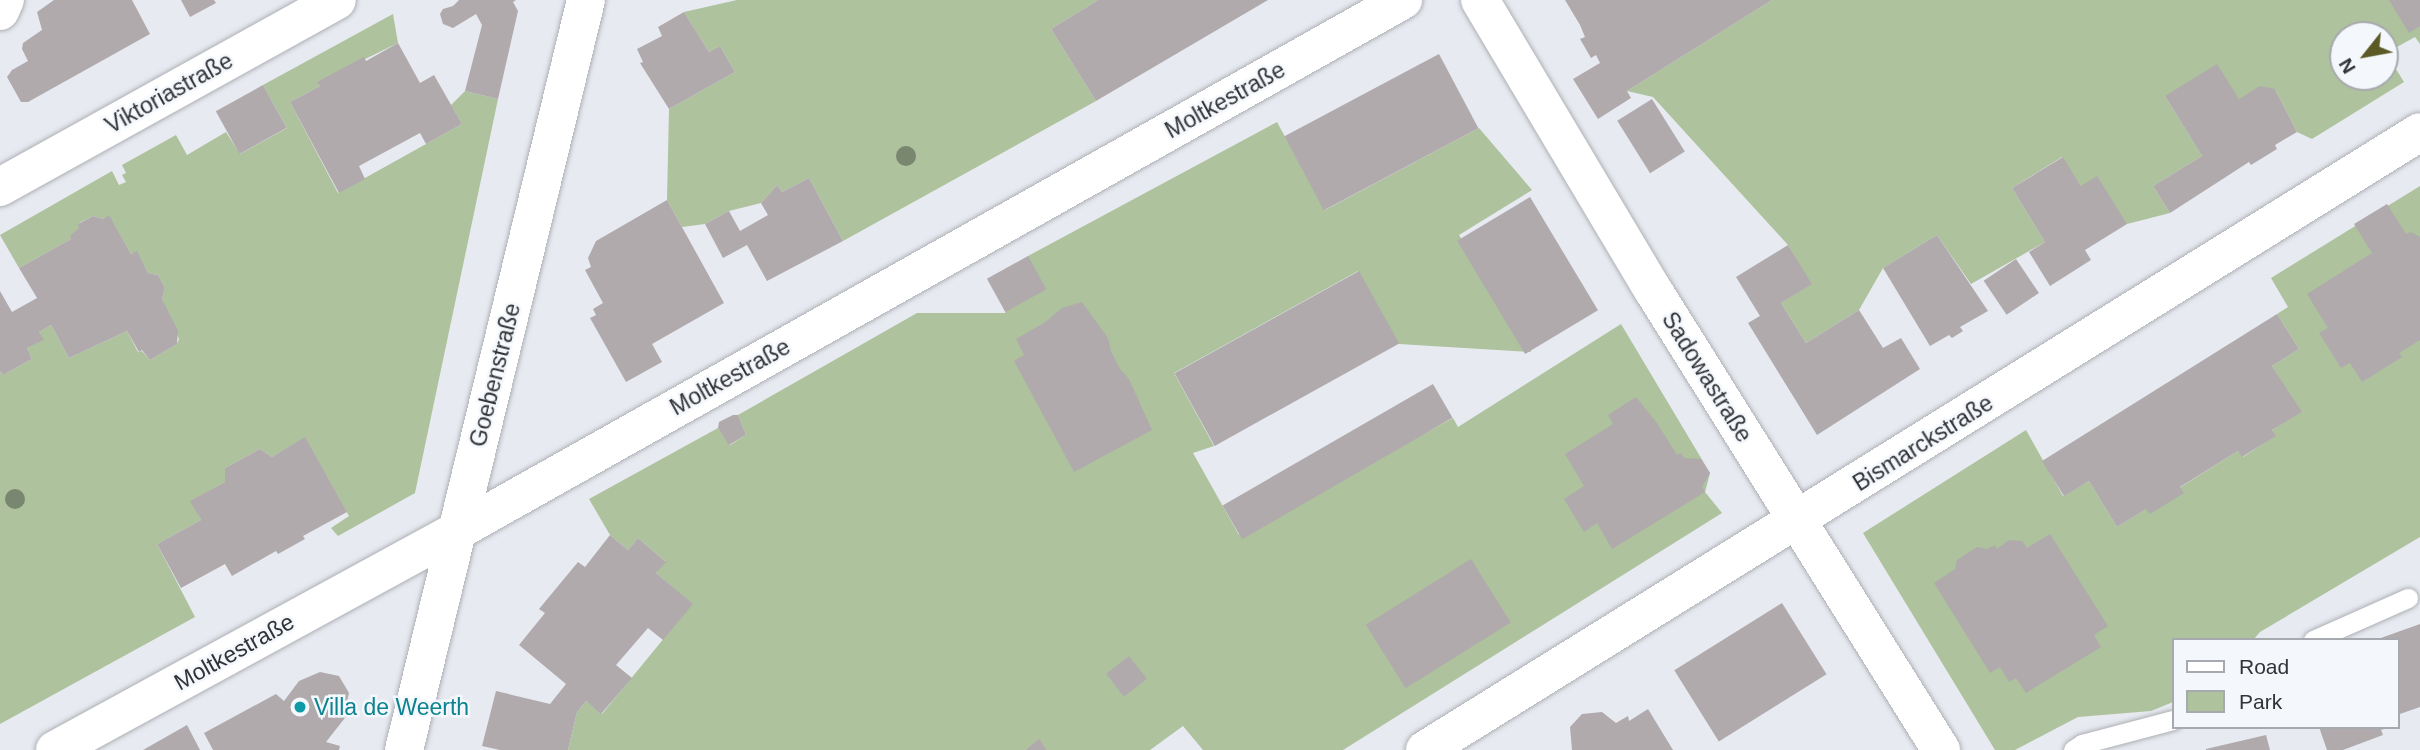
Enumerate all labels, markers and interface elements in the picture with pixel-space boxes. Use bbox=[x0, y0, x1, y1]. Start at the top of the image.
north arrow bbox=[2329, 21, 2399, 91]
street label: Viktoriastraße bbox=[100, 47, 238, 139]
text: N bbox=[2335, 55, 2360, 77]
street label: Moltkestraße bbox=[1160, 56, 1290, 144]
street label: Goebenstraße bbox=[464, 300, 526, 450]
street label: Sadowastraße bbox=[1656, 307, 1758, 447]
street label: Moltkestraße bbox=[665, 333, 795, 421]
street label: Bismarckstraße bbox=[1848, 389, 1998, 497]
street label: Moltkestraße bbox=[169, 608, 299, 696]
legend bbox=[2172, 638, 2399, 729]
text: Road bbox=[2239, 655, 2289, 678]
text: Park bbox=[2239, 690, 2282, 713]
place label: Villa de Weerth bbox=[314, 693, 469, 721]
marker: Villa de Weerth bbox=[292, 699, 308, 715]

